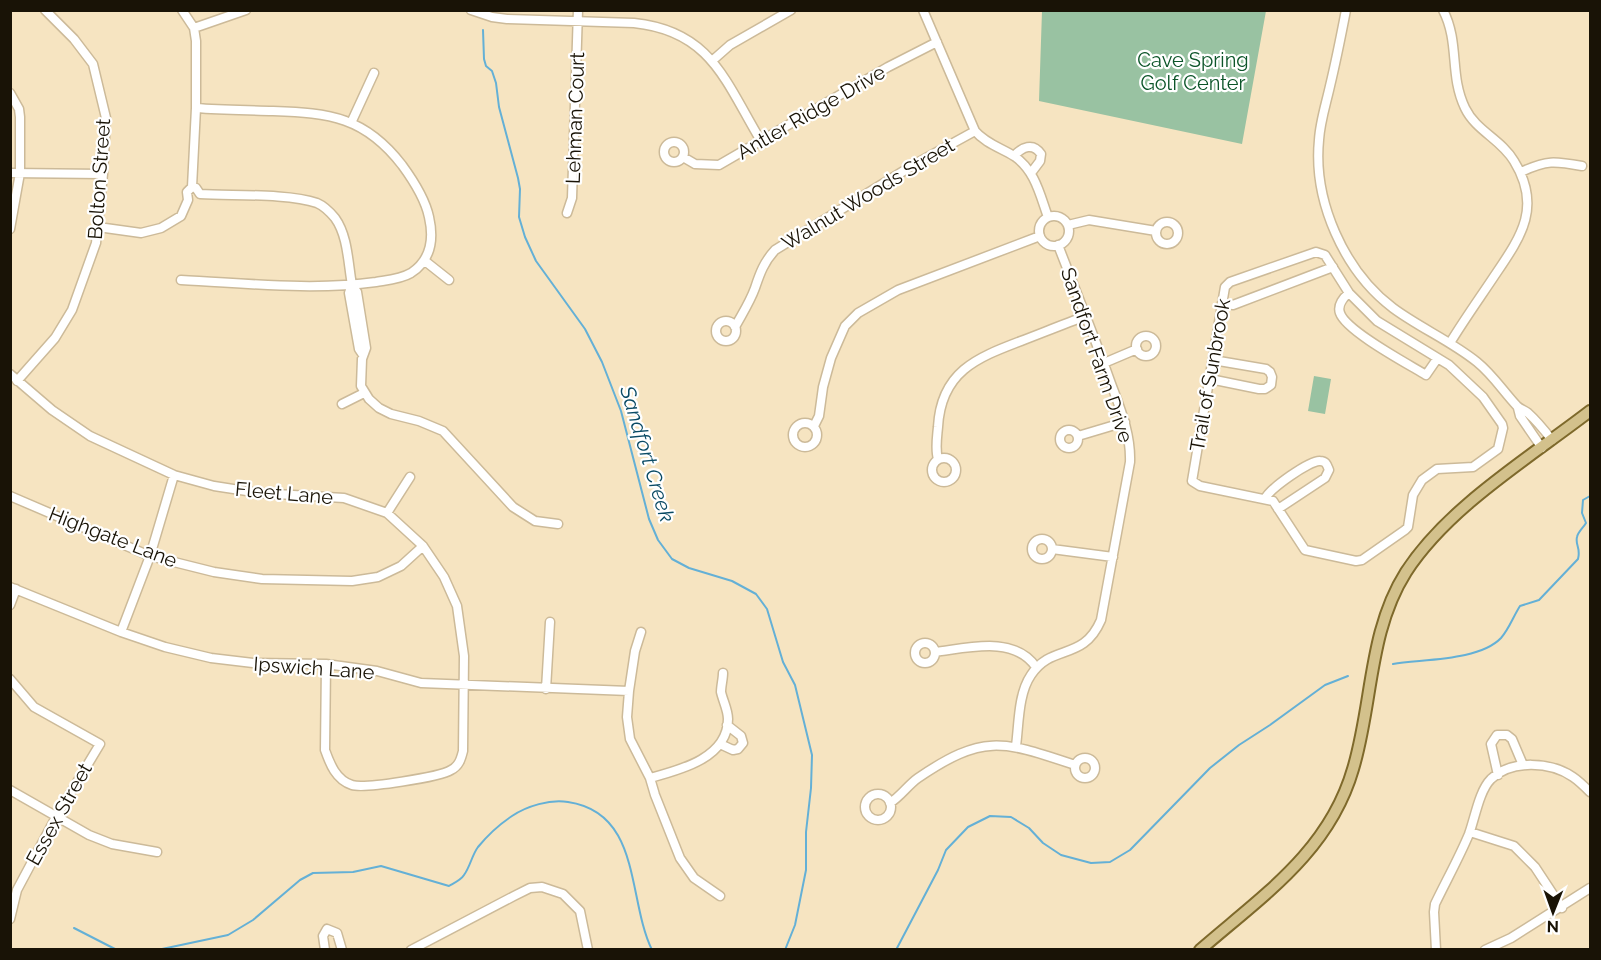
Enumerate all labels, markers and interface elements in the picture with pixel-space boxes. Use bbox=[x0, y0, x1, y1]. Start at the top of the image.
park label: Cave Spring Golf Center bbox=[1137, 48, 1249, 95]
street label: Lehman Court bbox=[561, 51, 589, 184]
street label: Antler Ridge Drive bbox=[733, 60, 890, 164]
street label: Bolton Street bbox=[83, 117, 115, 240]
street label: Walnut Woods Street bbox=[777, 133, 959, 255]
street label: Sandfort Farm Drive bbox=[1056, 264, 1138, 446]
street label: Trail of Sunbrook bbox=[1185, 296, 1235, 453]
water label: Sandfort Creek bbox=[615, 382, 680, 525]
street label: Fleet Lane bbox=[234, 477, 334, 509]
street label: Highgate Lane bbox=[45, 501, 181, 573]
street label: Ipswich Lane bbox=[253, 652, 375, 684]
street label: Essex Street bbox=[21, 758, 97, 869]
north arrow bbox=[1523, 882, 1583, 942]
text: N bbox=[1546, 917, 1559, 936]

